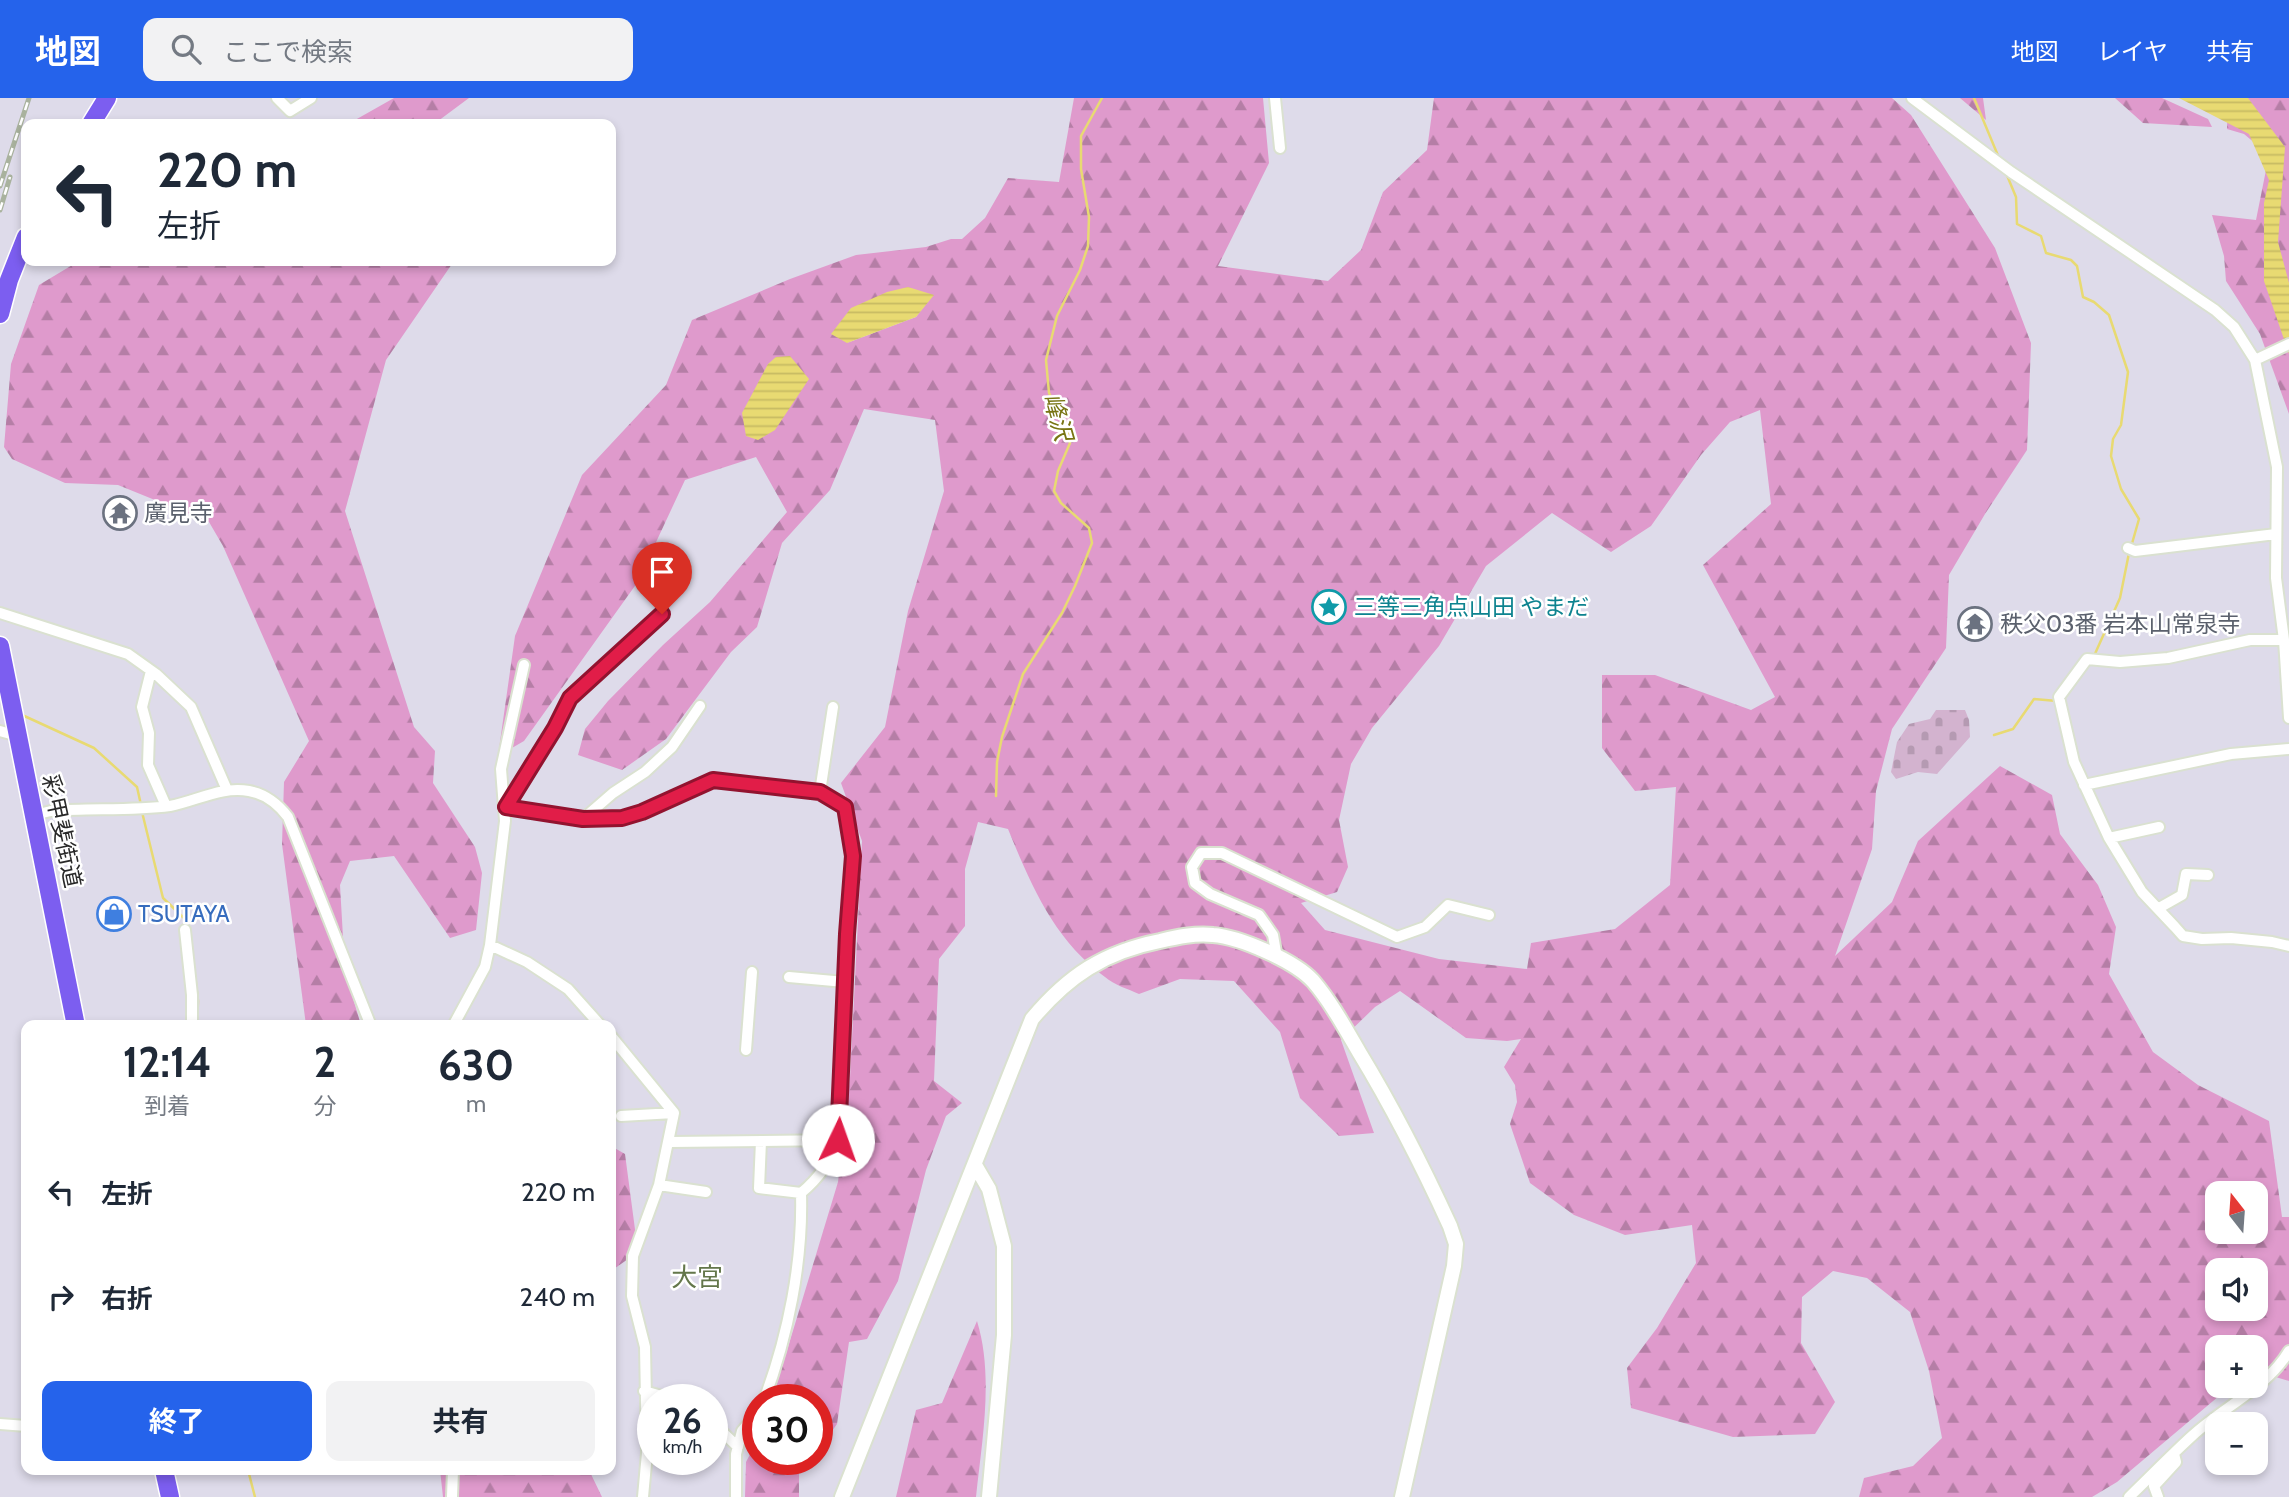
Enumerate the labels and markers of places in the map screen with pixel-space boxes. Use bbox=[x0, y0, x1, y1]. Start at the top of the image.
temple icon: 廣見寺 bbox=[101, 494, 139, 532]
place label: 廣見寺 bbox=[144, 499, 213, 527]
pin bbox=[632, 542, 692, 614]
place icon: 三等三角点山田 やまだ bbox=[1310, 588, 1348, 626]
place label: 三等三角点山田 やまだ bbox=[1354, 593, 1589, 621]
temple icon: 秩父03番 岩本山常泉寺 bbox=[1956, 605, 1994, 643]
place label: 秩父03番 岩本山常泉寺 bbox=[2000, 610, 2241, 638]
shop icon: TSUTAYA bbox=[95, 895, 133, 933]
place label: TSUTAYA bbox=[138, 900, 230, 928]

